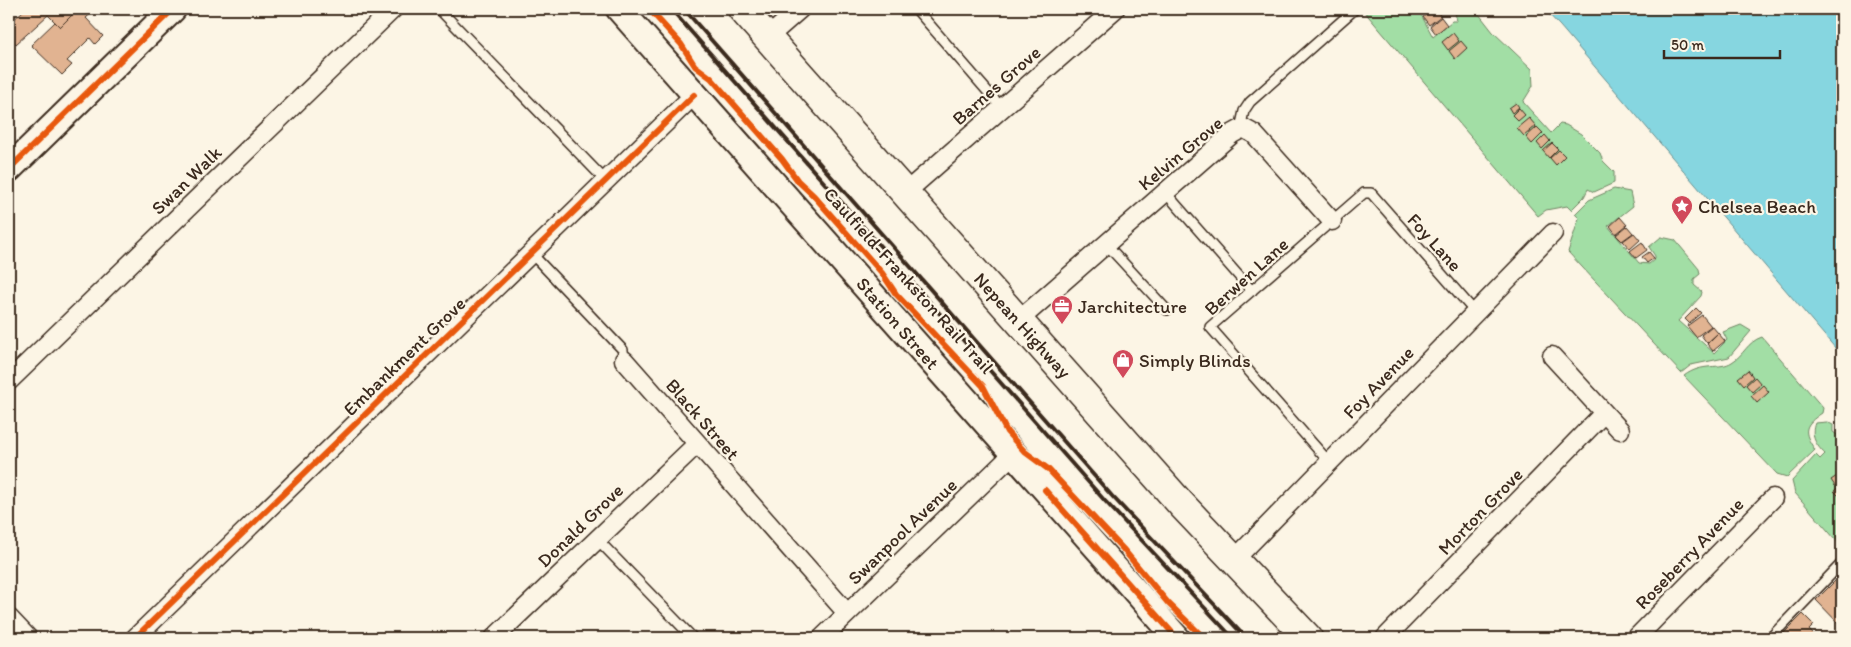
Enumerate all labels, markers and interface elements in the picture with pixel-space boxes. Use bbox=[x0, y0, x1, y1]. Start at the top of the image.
scale bar bbox=[1664, 28, 1780, 60]
text: 50 m bbox=[1671, 36, 1704, 54]
street label: Barnes Grove bbox=[947, 41, 1045, 130]
street label: Kelvin Grove bbox=[1133, 111, 1227, 195]
street label: Swan Walk bbox=[146, 141, 226, 219]
street label: Caulfield-Frankston Rail Trail bbox=[819, 182, 999, 379]
place icon: Chelsea Beach bbox=[1670, 194, 1694, 225]
place label: Chelsea Beach bbox=[1698, 195, 1816, 218]
street label: Foy Lane bbox=[1403, 209, 1467, 276]
street label: Berwen Lane bbox=[1200, 233, 1293, 320]
street label: Nepean Highway bbox=[969, 268, 1076, 383]
street label: Station Street bbox=[851, 273, 944, 374]
street label: Embankment Grove bbox=[338, 292, 470, 421]
office icon: Jarchitecture bbox=[1050, 294, 1074, 325]
place label: Jarchitecture bbox=[1078, 295, 1187, 318]
street label: Foy Avenue bbox=[1338, 341, 1419, 424]
shop icon: Simply Blinds bbox=[1111, 348, 1135, 379]
place label: Simply Blinds bbox=[1139, 349, 1251, 372]
street label: Black Street bbox=[661, 374, 744, 465]
street label: Morton Grove bbox=[1433, 463, 1528, 560]
street label: Swanpool Avenue bbox=[843, 473, 962, 589]
street label: Donald Grove bbox=[533, 479, 628, 572]
street label: Roseberry Avenue bbox=[1630, 493, 1748, 614]

